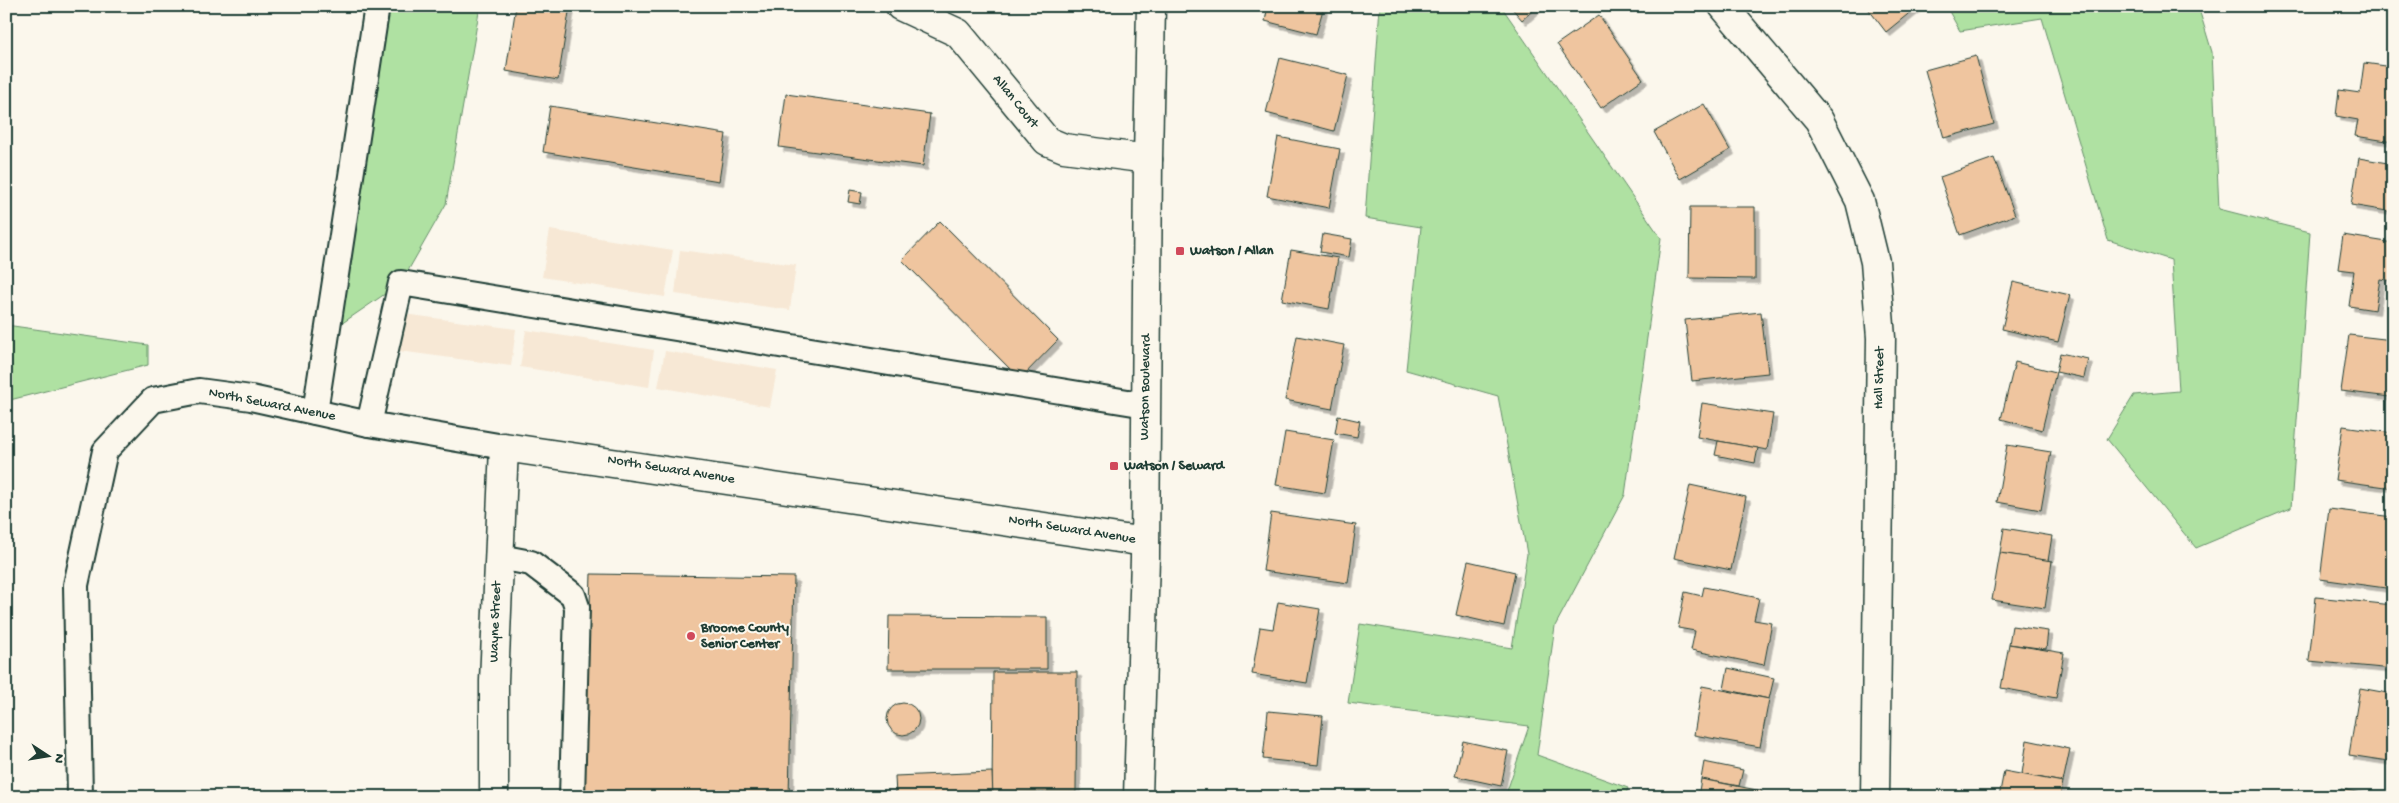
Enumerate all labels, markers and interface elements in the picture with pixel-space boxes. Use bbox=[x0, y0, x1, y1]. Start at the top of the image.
street label: Allan Court bbox=[988, 72, 1043, 133]
place label: Watson / Allan bbox=[1189, 243, 1274, 260]
marker: Watson / Allan bbox=[1174, 245, 1186, 257]
street label: Watson Boulevard bbox=[1137, 332, 1155, 440]
street label: Hall Street bbox=[1871, 345, 1889, 409]
street label: North Seward Avenue bbox=[207, 384, 338, 426]
street label: North Seward Avenue bbox=[606, 452, 737, 489]
place label: Watson / Seward bbox=[1123, 458, 1226, 475]
marker: Watson / Seward bbox=[1108, 460, 1120, 472]
street label: North Seward Avenue bbox=[1007, 512, 1138, 549]
street label: Wayne Street bbox=[486, 580, 506, 663]
place label: Broome County Senior Center bbox=[700, 620, 789, 653]
marker: Broome County Senior Center bbox=[685, 630, 697, 642]
north arrow bbox=[22, 730, 72, 780]
text: N bbox=[49, 752, 68, 764]

